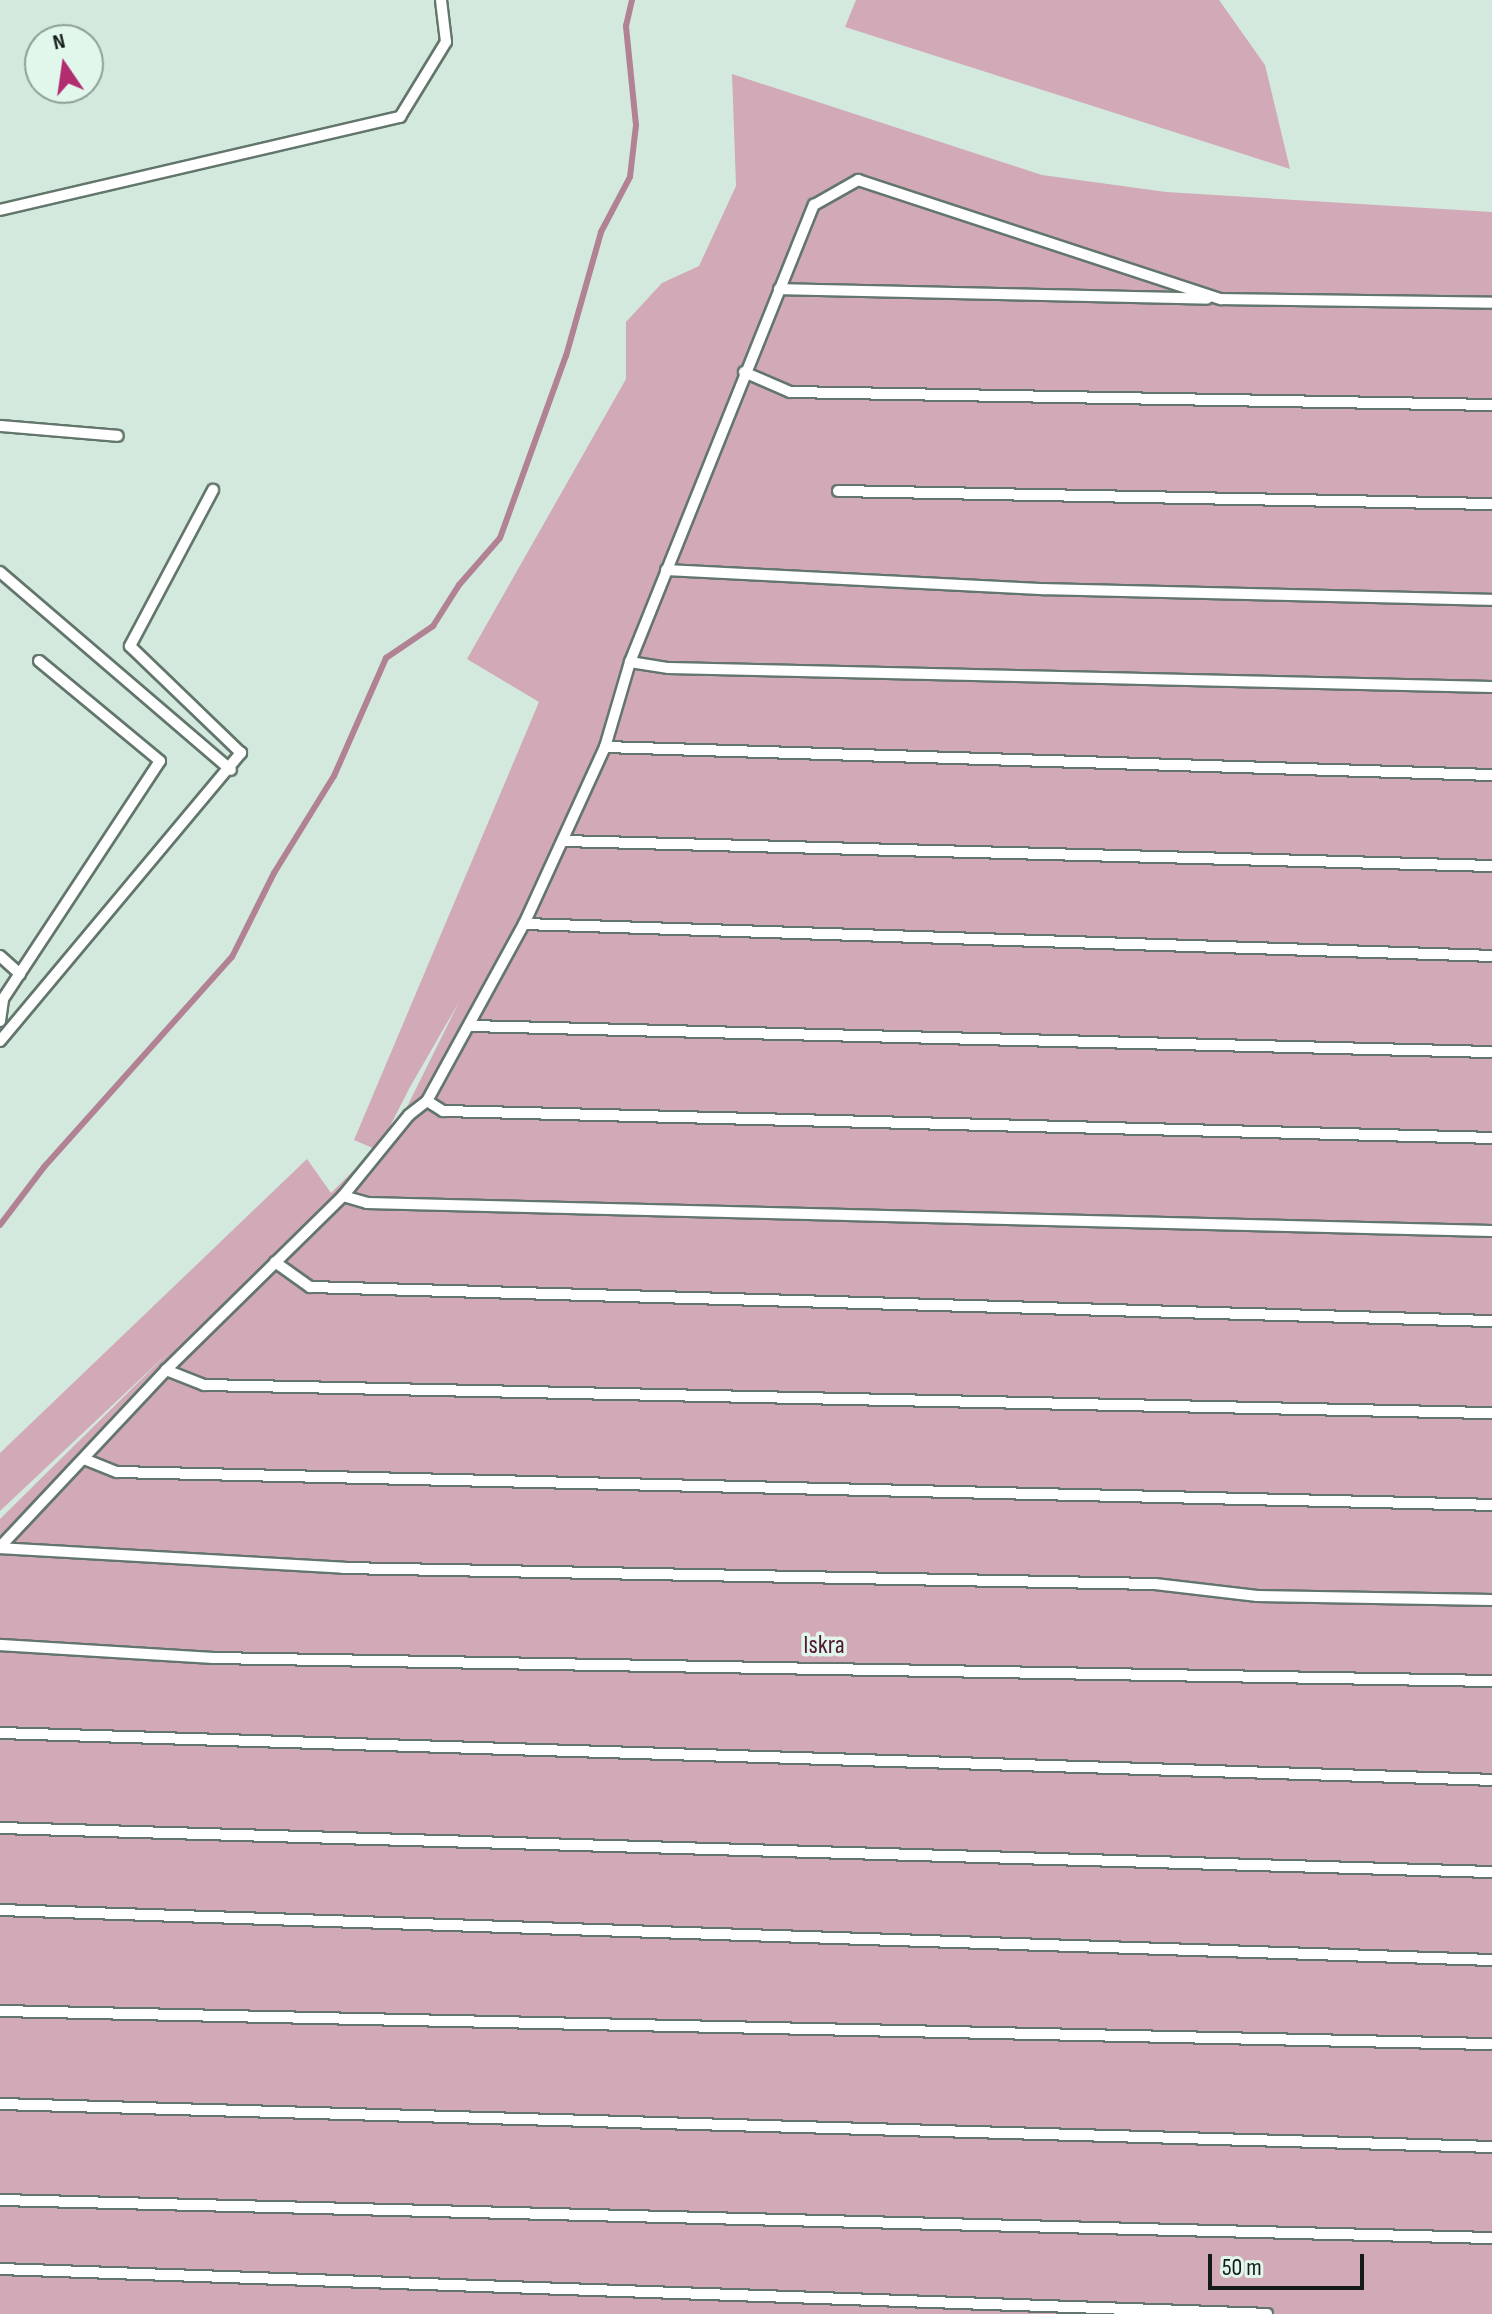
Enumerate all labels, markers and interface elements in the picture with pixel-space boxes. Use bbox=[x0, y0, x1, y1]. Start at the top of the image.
north arrow bbox=[24, 24, 104, 104]
text: N bbox=[50, 28, 68, 57]
park label: Iskra bbox=[803, 1630, 845, 1662]
scale bar bbox=[1212, 2238, 1368, 2288]
text: 50 m bbox=[1222, 2253, 1262, 2282]

